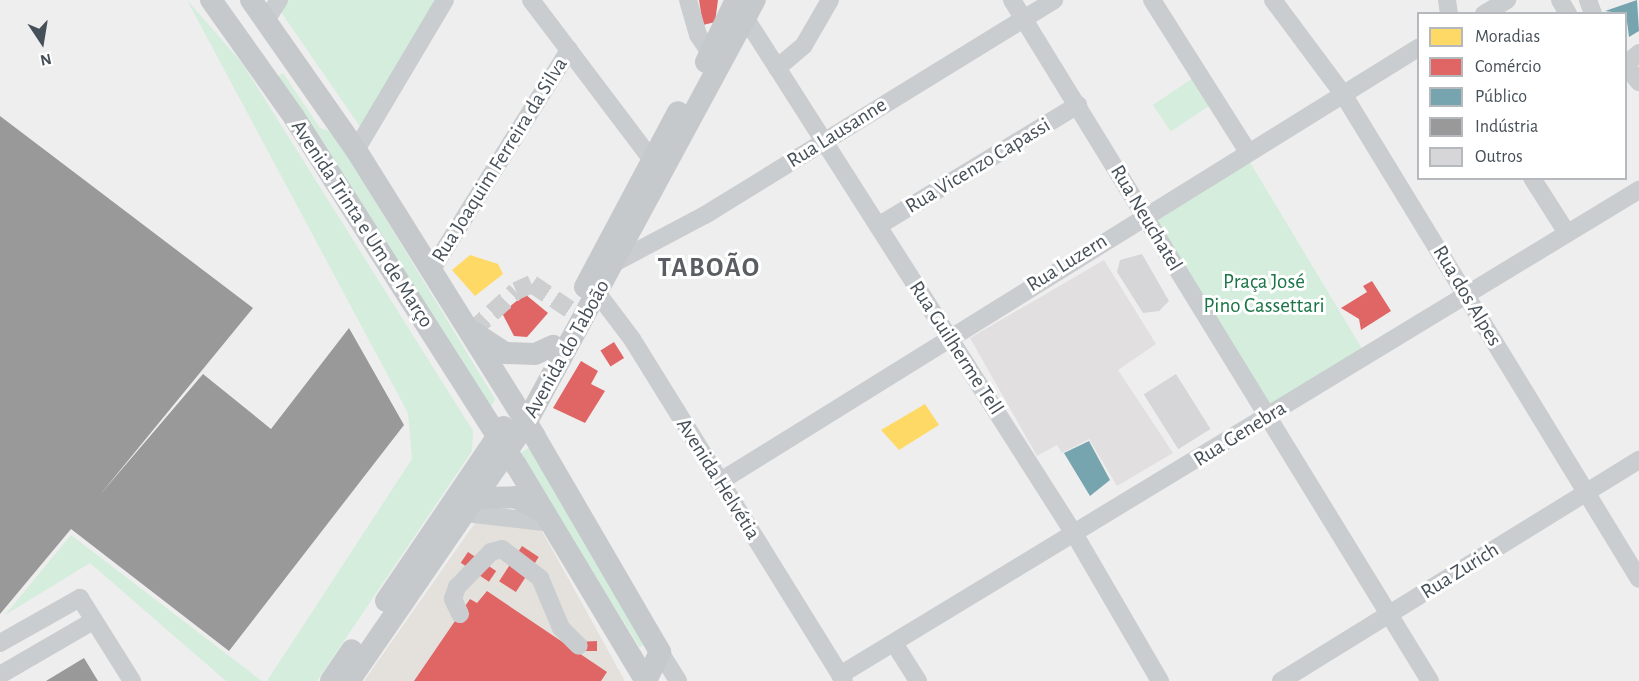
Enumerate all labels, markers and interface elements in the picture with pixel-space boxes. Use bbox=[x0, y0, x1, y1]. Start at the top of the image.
north arrow bbox=[12, 12, 72, 72]
legend bbox=[1417, 12, 1627, 180]
text: Moradias bbox=[1475, 28, 1540, 46]
text: N bbox=[39, 51, 53, 69]
street label: Rua Joaquim Ferreira da Silva bbox=[427, 53, 573, 267]
text: Comércio bbox=[1475, 58, 1541, 76]
text: Público bbox=[1475, 88, 1527, 106]
street label: Rua Lausanne bbox=[783, 92, 891, 174]
street label: Rua Vicenzo Capassi bbox=[901, 113, 1055, 219]
street label: Avenida Trinta e Um de Março bbox=[285, 115, 439, 333]
text: Indústria bbox=[1475, 118, 1538, 136]
text: Outros bbox=[1475, 148, 1523, 166]
street label: Rua Neuchatel bbox=[1104, 160, 1188, 276]
street label: Rua Luzern bbox=[1022, 228, 1112, 298]
street label: Rua dos Alpes bbox=[1427, 241, 1507, 351]
district label: TABOÃO bbox=[657, 252, 761, 284]
park label: Praça José Pino Cassettari bbox=[1203, 269, 1325, 319]
street label: Avenida do Taboão bbox=[519, 275, 615, 423]
street label: Rua Guilherme Tell bbox=[903, 276, 1009, 420]
street label: Rua Genebra bbox=[1189, 396, 1291, 472]
street label: Avenida Helvétia bbox=[671, 414, 765, 544]
street label: Rua Zurich bbox=[1416, 537, 1504, 605]

